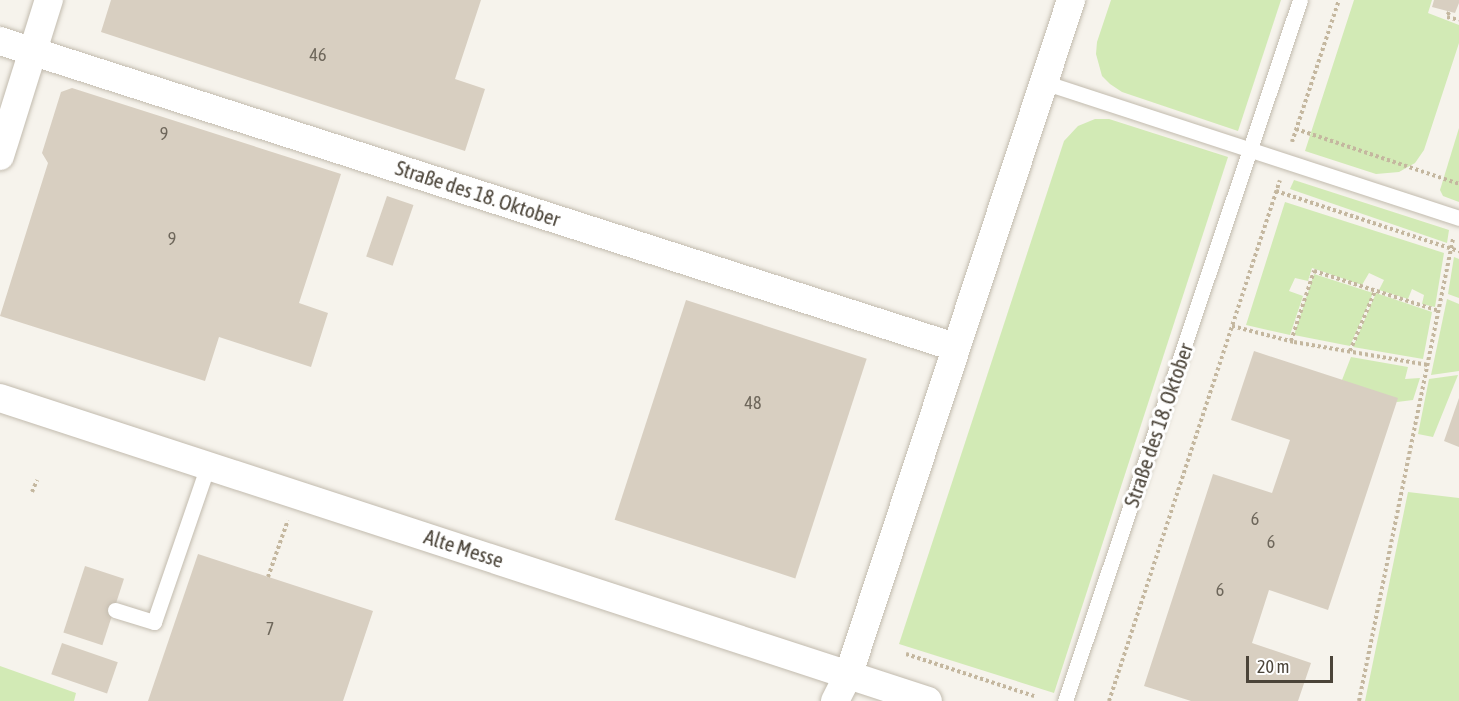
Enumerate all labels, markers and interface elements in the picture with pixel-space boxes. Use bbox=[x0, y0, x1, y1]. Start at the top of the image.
house number: 46 bbox=[310, 44, 326, 66]
house number: 9 bbox=[160, 123, 168, 145]
street label: Straße des 18. Oktober bbox=[392, 154, 564, 232]
house number: 9 bbox=[168, 228, 176, 250]
street label: Straße des 18. Oktober bbox=[1118, 340, 1198, 510]
house number: 48 bbox=[745, 392, 761, 414]
house number: 6 bbox=[1251, 508, 1259, 530]
street label: Alte Messe bbox=[421, 523, 507, 573]
house number: 6 bbox=[1267, 531, 1275, 553]
house number: 6 bbox=[1216, 579, 1224, 601]
house number: 7 bbox=[266, 618, 274, 640]
scale bar bbox=[1249, 644, 1336, 682]
text: 20 m bbox=[1257, 656, 1289, 677]

